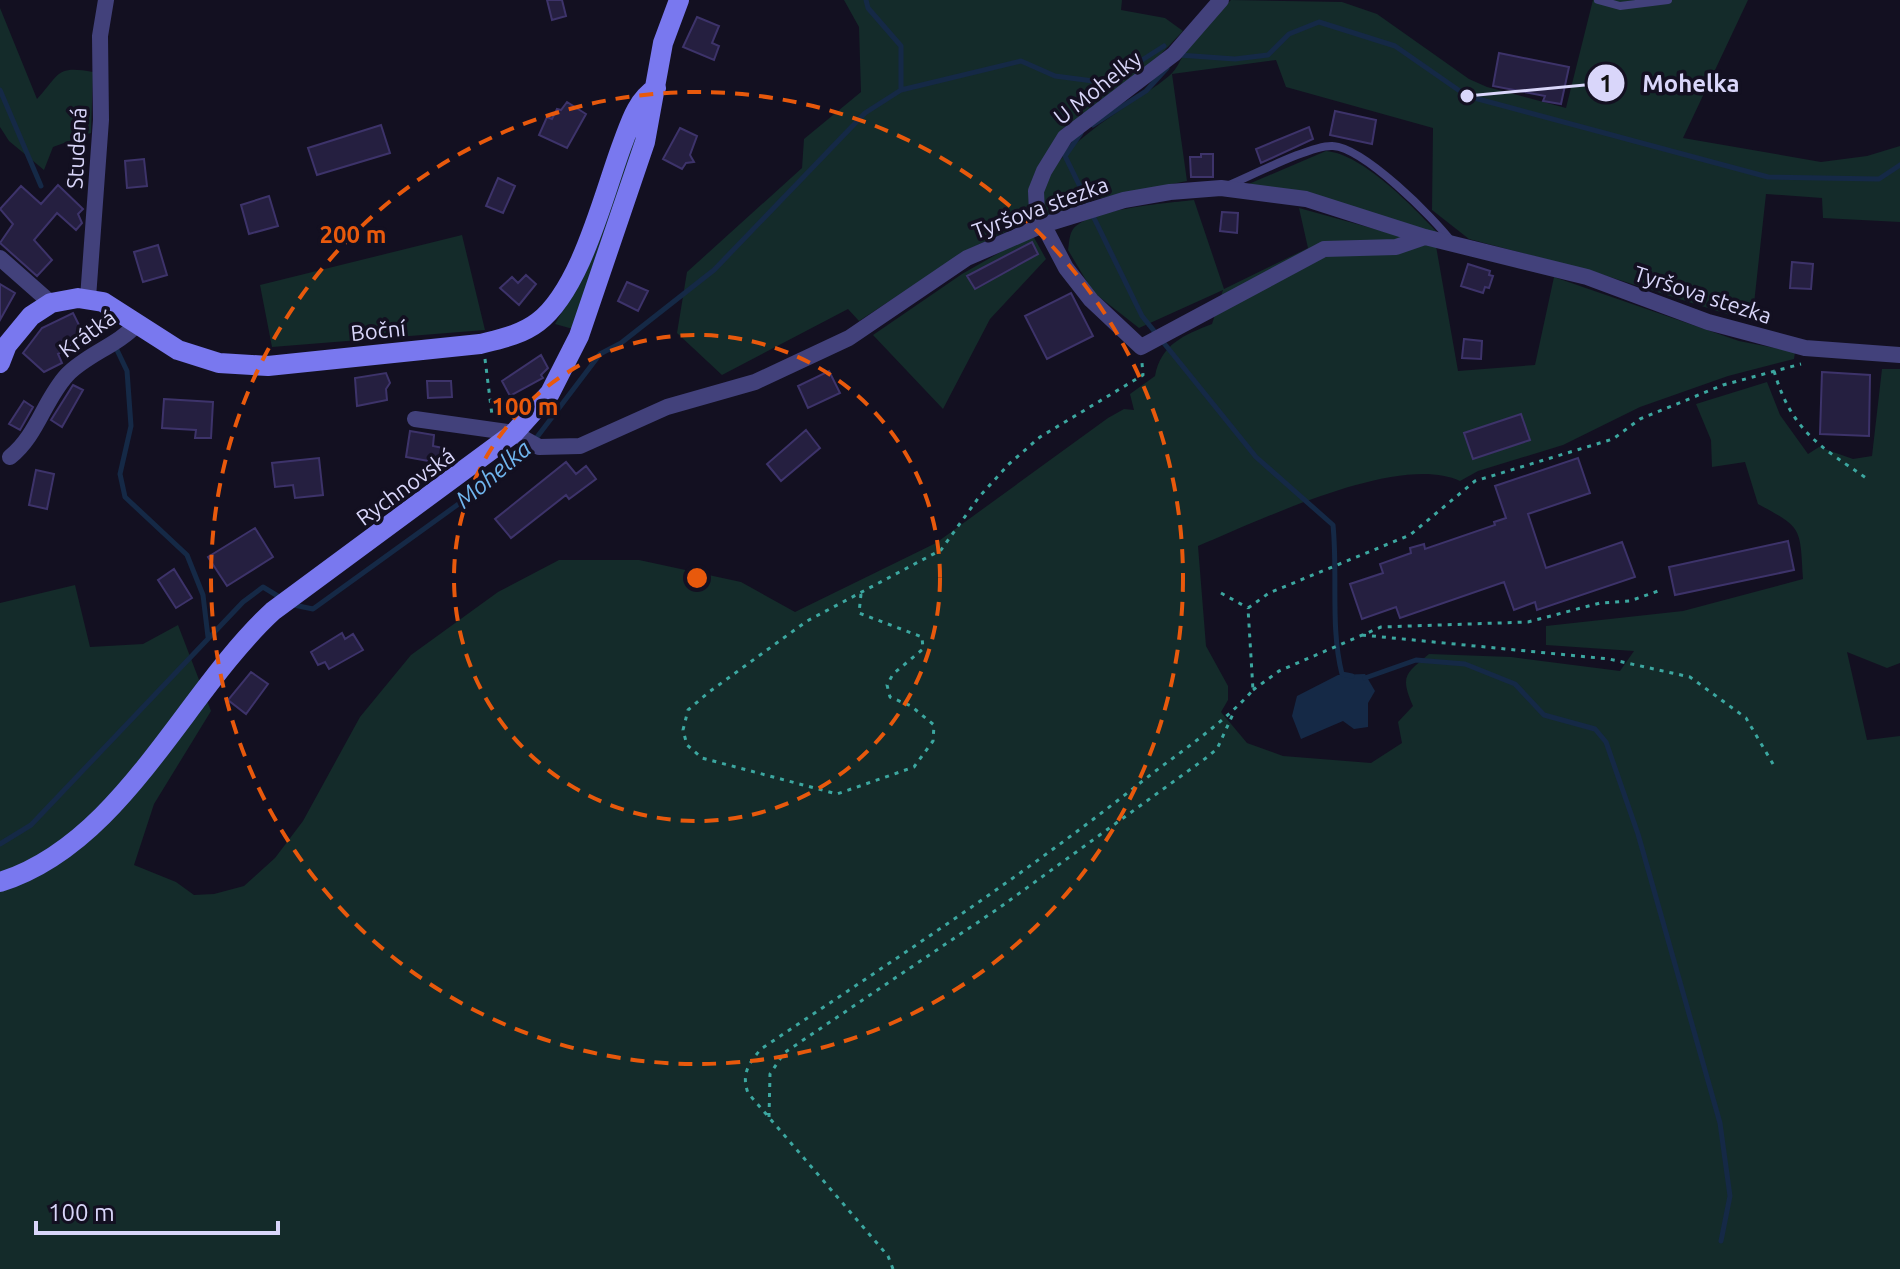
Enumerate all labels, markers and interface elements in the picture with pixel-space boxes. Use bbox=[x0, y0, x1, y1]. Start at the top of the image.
street label: U Mohelky bbox=[1048, 45, 1146, 129]
callout: Mohelka bbox=[1586, 59, 1755, 107]
text: 1 bbox=[1599, 70, 1613, 97]
text: Mohelka bbox=[1642, 70, 1740, 97]
street label: Studená bbox=[61, 107, 91, 189]
street label: Tyršova stezka bbox=[969, 171, 1111, 243]
text: 200 m bbox=[320, 221, 386, 248]
street label: Tyršova stezka bbox=[1631, 260, 1775, 328]
street label: Krátká bbox=[54, 304, 120, 362]
street label: Boční bbox=[349, 315, 407, 345]
text: 100 m bbox=[492, 393, 558, 420]
water label: Mohelka bbox=[450, 435, 536, 513]
street label: Rychnovská bbox=[351, 442, 459, 530]
centre of rings bbox=[683, 564, 711, 592]
scale bar bbox=[36, 1185, 278, 1235]
text: 100 m bbox=[48, 1199, 115, 1226]

